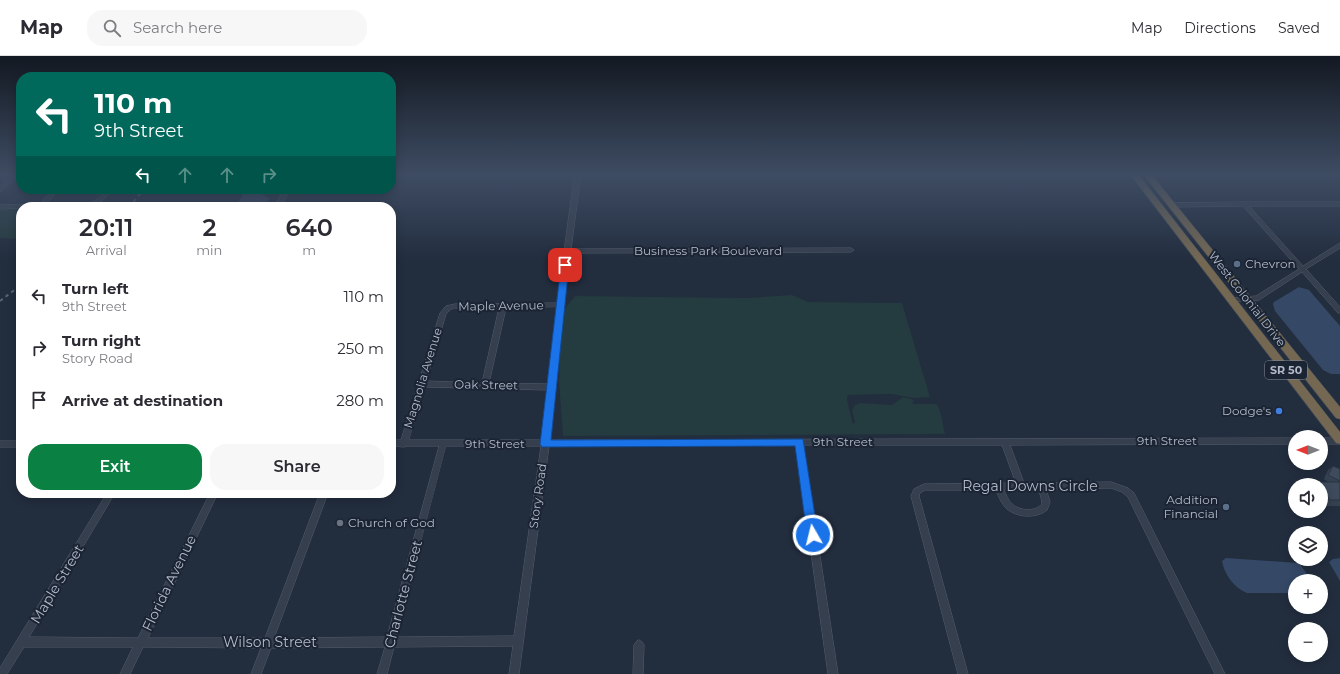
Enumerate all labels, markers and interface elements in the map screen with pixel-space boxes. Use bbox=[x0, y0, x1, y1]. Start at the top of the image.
search box bbox=[87, 10, 367, 46]
text: Map bbox=[20, 16, 63, 39]
icon: search bbox=[101, 17, 123, 39]
text: Search here bbox=[133, 18, 222, 37]
text: Map bbox=[1131, 19, 1162, 37]
text: Directions bbox=[1184, 19, 1256, 37]
text: Saved bbox=[1278, 19, 1320, 37]
text: 110 m bbox=[94, 86, 172, 120]
icon: left bbox=[28, 88, 80, 140]
text: 9th Street bbox=[94, 120, 184, 142]
icon: left bbox=[132, 164, 154, 186]
icon: ahead bbox=[174, 164, 196, 186]
icon: ahead bbox=[216, 164, 238, 186]
icon: right bbox=[258, 164, 280, 186]
text: 20:11 bbox=[79, 213, 133, 242]
text: 2 bbox=[202, 213, 216, 242]
text: 640 bbox=[285, 213, 333, 242]
text: Arrival bbox=[86, 242, 127, 258]
text: min bbox=[196, 242, 222, 258]
text: m bbox=[302, 242, 316, 258]
street label: Business Park Boulevard bbox=[634, 243, 782, 258]
pin bbox=[548, 248, 582, 282]
street label: West Colonial Drive bbox=[1206, 248, 1289, 349]
icon: arrive bbox=[554, 254, 576, 276]
place label: Chevron bbox=[1245, 256, 1296, 271]
marker: Chevron bbox=[1232, 259, 1242, 269]
text: Turn left bbox=[62, 279, 129, 298]
icon: left bbox=[28, 285, 50, 307]
text: 110 m bbox=[343, 287, 384, 306]
street label: Maple Avenue bbox=[458, 297, 544, 314]
text: 9th Street bbox=[62, 298, 127, 314]
street label: Magnolia Avenue bbox=[400, 326, 445, 430]
text: Turn right bbox=[62, 331, 141, 350]
icon: right bbox=[28, 337, 50, 359]
text: 250 m bbox=[337, 339, 384, 358]
text: Story Road bbox=[62, 350, 133, 366]
road number: SR 50 bbox=[1265, 361, 1307, 379]
street label: Oak Street bbox=[454, 376, 518, 393]
icon: arrive bbox=[28, 389, 50, 411]
text: Arrive at destination bbox=[62, 391, 223, 410]
text: 280 m bbox=[336, 391, 384, 410]
place label: Dodge's bbox=[1222, 403, 1271, 418]
marker: Dodge's bbox=[1274, 406, 1284, 416]
north arrow bbox=[1288, 430, 1328, 470]
map controls bbox=[1288, 430, 1328, 662]
street label: 9th Street bbox=[1137, 433, 1197, 448]
street label: 9th Street bbox=[813, 434, 873, 449]
street label: 9th Street bbox=[465, 436, 525, 451]
button: Exit bbox=[28, 444, 202, 490]
button: Share bbox=[210, 444, 384, 490]
street label: Story Road bbox=[526, 463, 549, 529]
street label: Regal Downs Circle bbox=[962, 477, 1098, 495]
button: sound bbox=[1288, 478, 1328, 518]
place label: Addition Financial bbox=[1164, 492, 1218, 521]
marker: Addition Financial bbox=[1221, 502, 1231, 512]
position arrow bbox=[792, 514, 834, 556]
place label: Church of God bbox=[348, 515, 435, 530]
marker: Church of God bbox=[335, 518, 345, 528]
button: layers bbox=[1288, 526, 1328, 566]
street label: Florida Avenue bbox=[138, 532, 200, 634]
street label: Charlotte Street bbox=[380, 538, 426, 650]
street label: Maple Street bbox=[26, 541, 88, 627]
button: + bbox=[1288, 574, 1328, 614]
button: − bbox=[1288, 622, 1328, 662]
street label: Wilson Street bbox=[223, 633, 317, 651]

